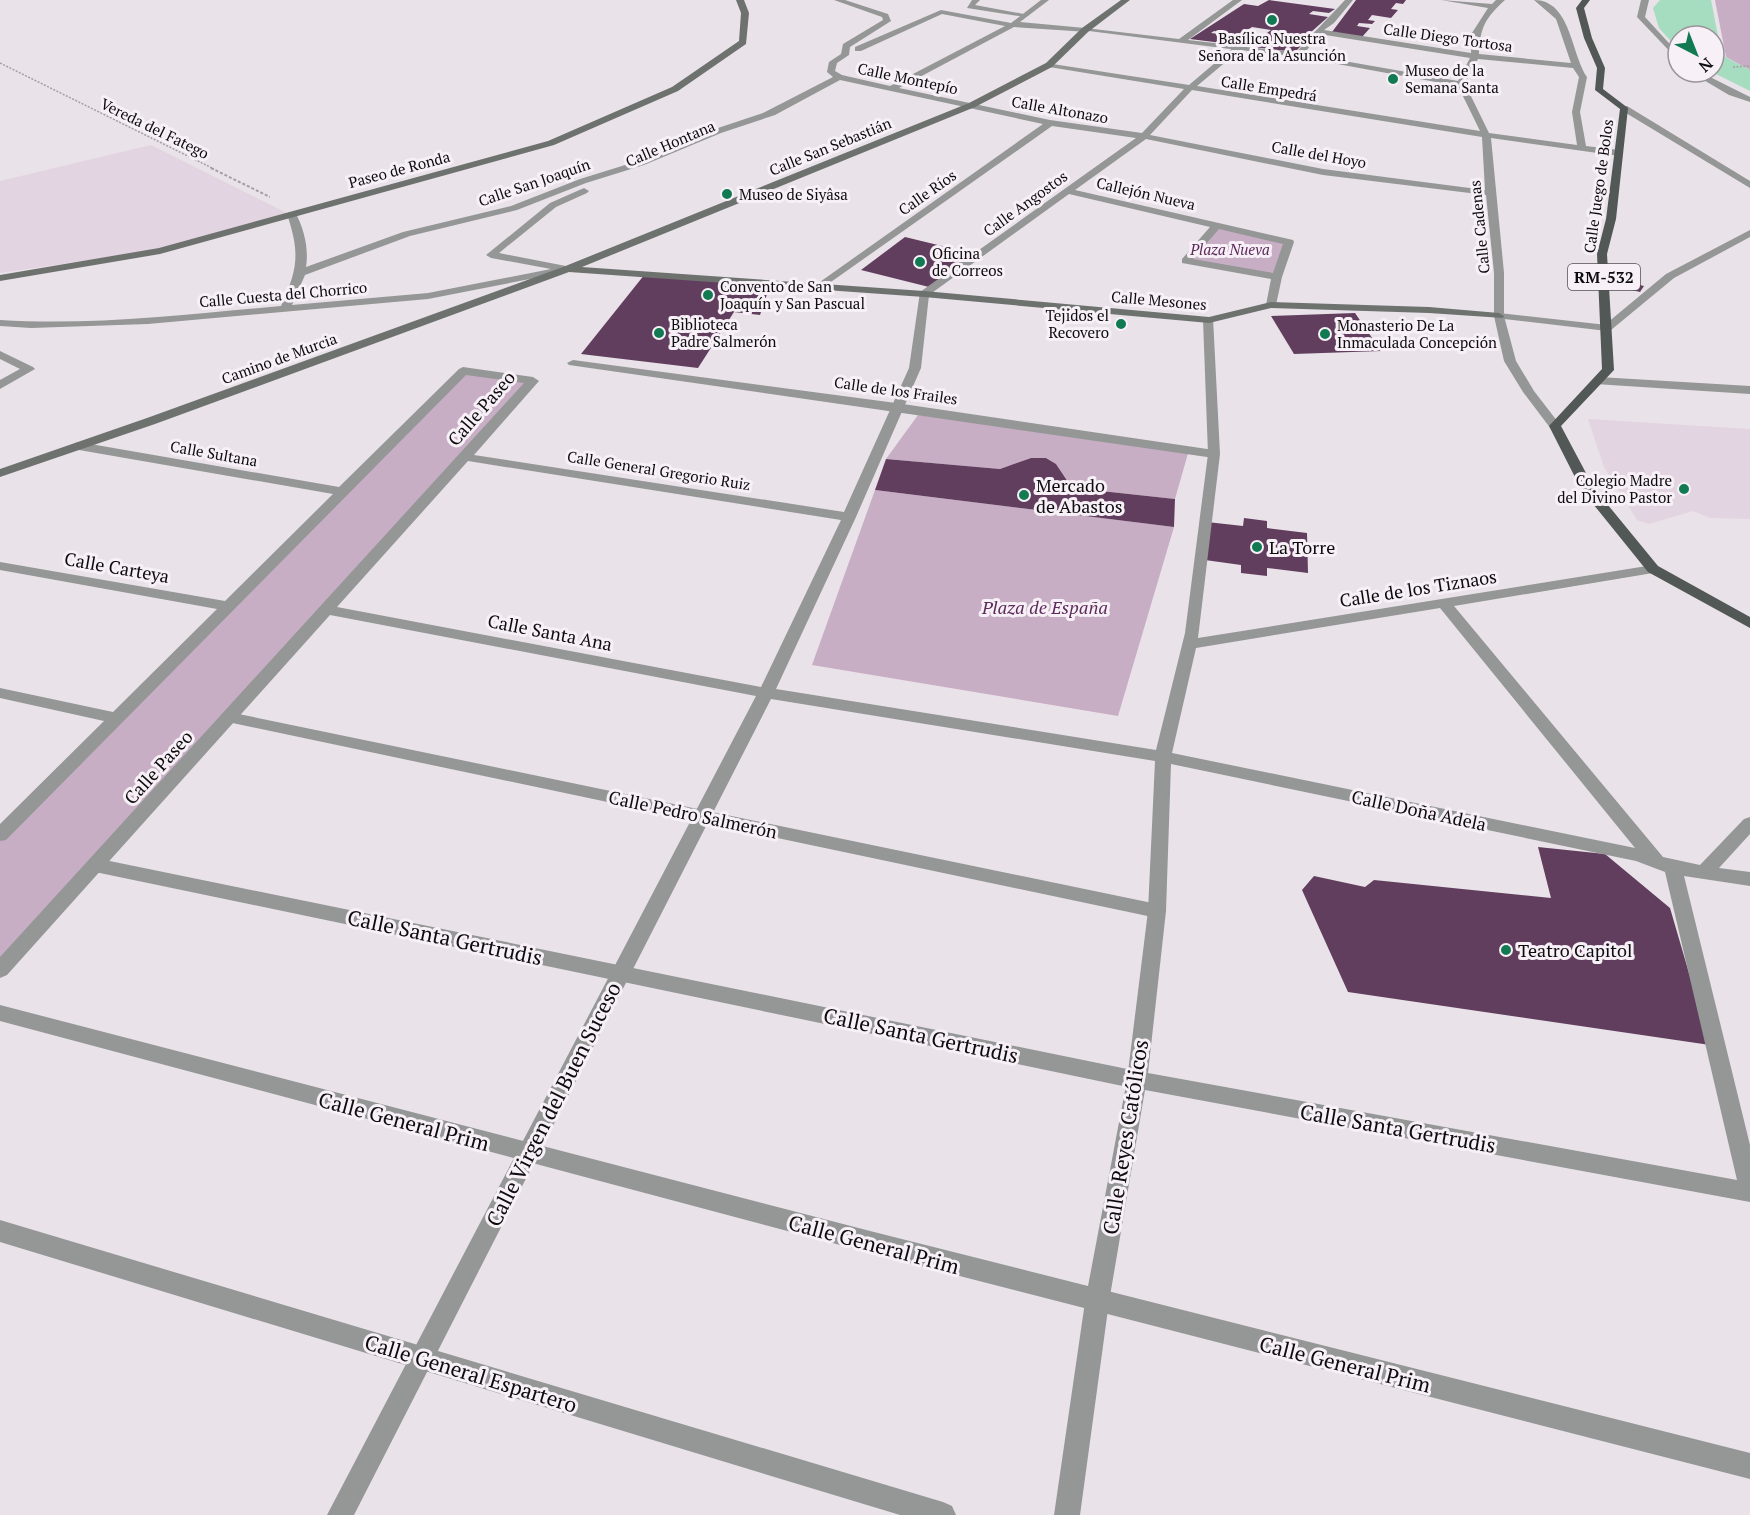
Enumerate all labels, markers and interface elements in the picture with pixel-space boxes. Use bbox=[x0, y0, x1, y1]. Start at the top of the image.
marker: Basílica Nuestra Señora de la Asunción bbox=[1265, 13, 1279, 27]
street label: Calle Diego Tortosa bbox=[1382, 18, 1514, 56]
north arrow bbox=[1666, 24, 1726, 84]
place label: Basílica Nuestra Señora de la Asunción bbox=[1198, 28, 1346, 65]
text: N bbox=[1694, 53, 1718, 77]
street label: Calle Montepío bbox=[856, 58, 960, 98]
place label: Museo de la Semana Santa bbox=[1405, 60, 1499, 97]
street label: Calle Empedrá bbox=[1220, 71, 1319, 106]
marker: Museo de la Semana Santa bbox=[1386, 72, 1400, 86]
street label: Calle Altonazo bbox=[1010, 91, 1110, 127]
street label: Vereda del Fatego bbox=[97, 93, 213, 163]
street label: Calle San Sebastián bbox=[766, 112, 894, 180]
street label: Calle Hontana bbox=[622, 115, 718, 171]
street label: Calle Juego de Bolos bbox=[1579, 118, 1617, 254]
street label: Calle del Hoyo bbox=[1270, 136, 1368, 172]
street label: Paseo de Ronda bbox=[346, 146, 452, 192]
street label: Calle San Joaquín bbox=[475, 153, 593, 210]
street label: Calle Ríos bbox=[894, 165, 960, 219]
street label: Calle Angostos bbox=[979, 166, 1071, 240]
street label: Callejón Nueva bbox=[1095, 172, 1198, 214]
street label: Calle Cadenas bbox=[1464, 179, 1494, 275]
place label: Museo de Siyâsa bbox=[739, 184, 848, 204]
marker: Museo de Siyâsa bbox=[720, 187, 734, 201]
park label: Plaza Nueva bbox=[1189, 239, 1270, 259]
place label: Oficina de Correos bbox=[932, 243, 1003, 280]
marker: Oficina de Correos bbox=[913, 255, 927, 269]
road number: RM-532 bbox=[1568, 264, 1640, 290]
place label: Convento de San Joaquín y San Pascual bbox=[720, 276, 865, 313]
street label: Calle Cuesta del Chorrico bbox=[198, 277, 368, 311]
street label: Calle Mesones bbox=[1110, 286, 1208, 314]
marker: Convento de San Joaquín y San Pascual bbox=[701, 288, 715, 302]
place label: Tejidos el Recovero bbox=[1045, 305, 1109, 342]
place label: Biblioteca Padre Salmerón bbox=[671, 314, 776, 351]
place label: Monasterio De La Inmaculada Concepción bbox=[1337, 315, 1497, 352]
marker: Tejidos el Recovero bbox=[1114, 317, 1128, 331]
marker: Biblioteca Padre Salmerón bbox=[652, 326, 666, 340]
marker: Monasterio De La Inmaculada Concepción bbox=[1318, 327, 1332, 341]
street label: Camino de Murcia bbox=[218, 328, 340, 388]
street label: Calle Paseo bbox=[442, 366, 520, 450]
street label: Calle de los Frailes bbox=[833, 371, 959, 409]
street label: Calle Sultana bbox=[169, 435, 260, 471]
street label: Calle General Gregorio Ruiz bbox=[566, 446, 752, 494]
place label: Colegio Madre del Divino Pastor bbox=[1557, 470, 1672, 507]
place label: Mercado de Abastos bbox=[1036, 473, 1123, 518]
marker: Colegio Madre del Divino Pastor bbox=[1677, 482, 1691, 496]
marker: Mercado de Abastos bbox=[1017, 488, 1031, 502]
place label: La Torre bbox=[1269, 535, 1335, 559]
marker: La Torre bbox=[1250, 540, 1264, 554]
street label: Calle Carteya bbox=[63, 546, 171, 588]
street label: Calle de los Tiznaos bbox=[1338, 564, 1498, 612]
park label: Plaza de España bbox=[981, 595, 1108, 619]
street label: Calle Santa Ana bbox=[486, 608, 614, 656]
street label: Calle Paseo bbox=[118, 725, 198, 809]
street label: Calle Pedro Salmerón bbox=[607, 784, 780, 844]
street label: Calle Doña Adela bbox=[1349, 784, 1489, 836]
street label: Calle Santa Gertrudis bbox=[345, 903, 545, 971]
place label: Teatro Capitol bbox=[1518, 938, 1632, 962]
marker: Teatro Capitol bbox=[1499, 943, 1513, 957]
street label: Calle Virgen del Buen Suceso bbox=[479, 977, 627, 1231]
street label: Calle Santa Gertrudis bbox=[821, 1001, 1021, 1069]
street label: Calle Reyes Católicos bbox=[1096, 1038, 1154, 1236]
street label: Calle General Prim bbox=[316, 1085, 492, 1157]
street label: Calle Santa Gertrudis bbox=[1298, 1097, 1498, 1159]
street label: Calle General Prim bbox=[786, 1208, 962, 1280]
street label: Calle General Espartero bbox=[361, 1327, 581, 1419]
street label: Calle General Prim bbox=[1256, 1329, 1434, 1399]

